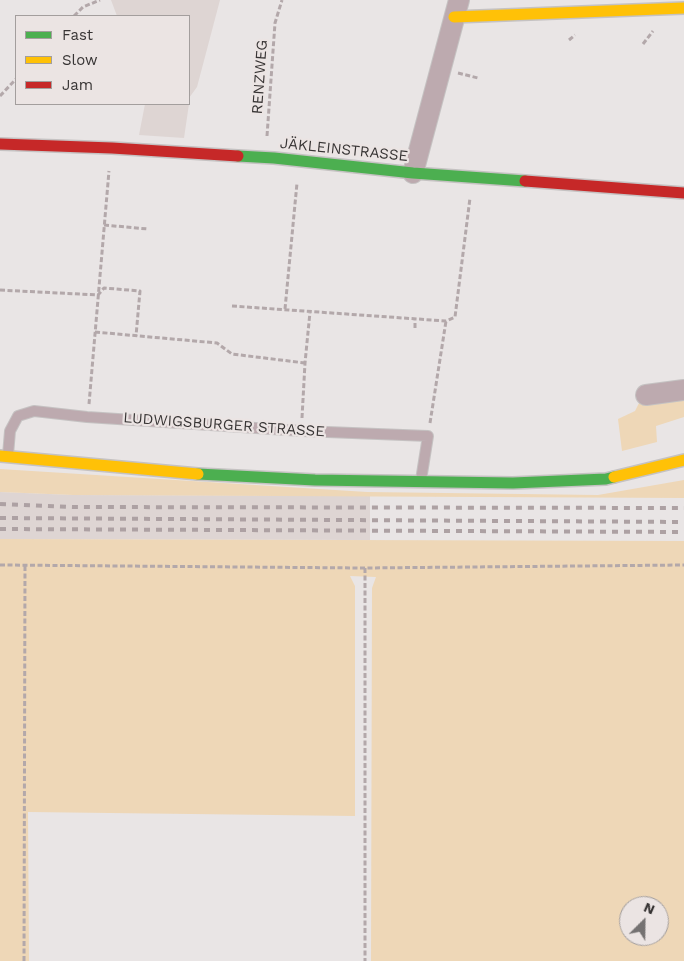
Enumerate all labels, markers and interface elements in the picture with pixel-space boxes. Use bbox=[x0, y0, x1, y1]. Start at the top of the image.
legend bbox=[15, 15, 190, 105]
text: Fast bbox=[62, 26, 93, 44]
street label: RENZWEG bbox=[248, 39, 272, 115]
text: Slow bbox=[62, 51, 98, 69]
text: Jam bbox=[62, 76, 93, 94]
street label: JÄKLEINSTRASSE bbox=[279, 134, 409, 166]
street label: LUDWIGSBURGER STRASSE bbox=[123, 409, 325, 441]
north arrow bbox=[619, 896, 669, 946]
text: N bbox=[642, 899, 657, 918]

